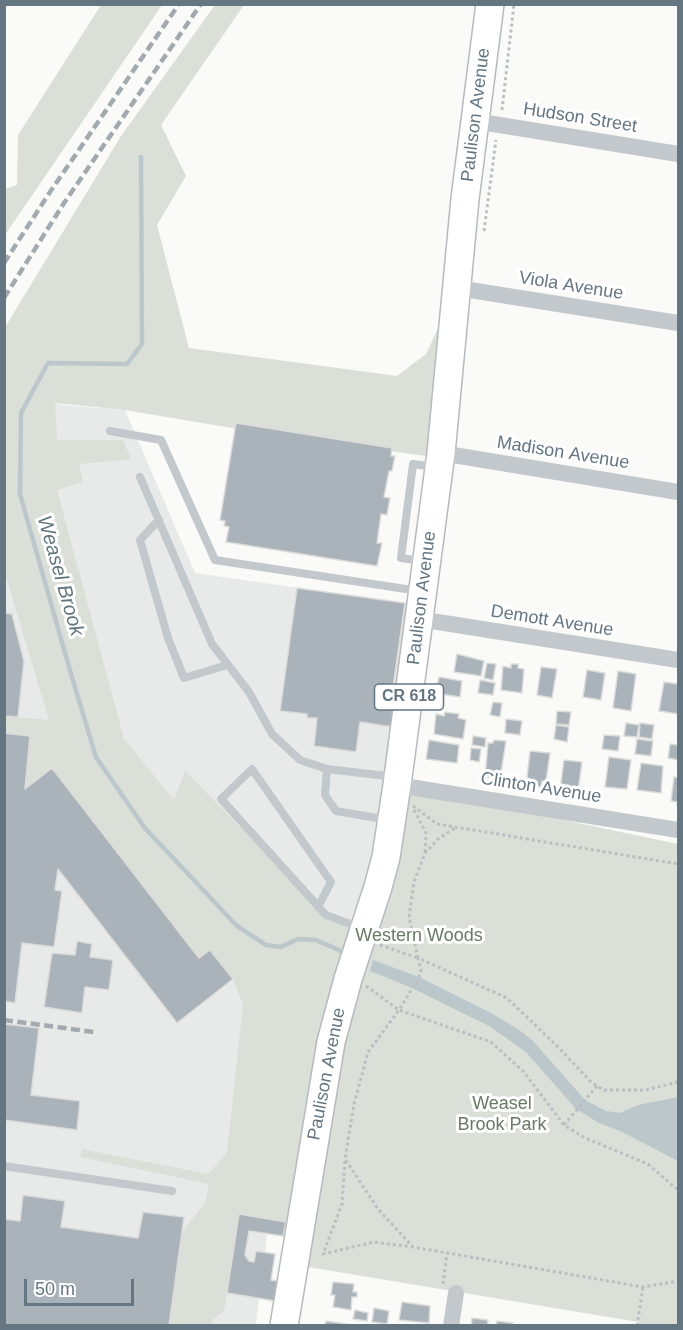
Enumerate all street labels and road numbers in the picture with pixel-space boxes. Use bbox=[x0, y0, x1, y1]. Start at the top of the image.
street label: Paulison Avenue bbox=[457, 47, 495, 183]
street label: Hudson Street bbox=[521, 98, 639, 138]
street label: Viola Avenue bbox=[517, 267, 625, 305]
street label: Madison Avenue bbox=[495, 432, 631, 474]
street label: Paulison Avenue bbox=[403, 530, 441, 666]
street label: Demott Avenue bbox=[489, 601, 615, 641]
road number: CR 618 bbox=[374, 684, 444, 710]
street label: Clinton Avenue bbox=[479, 768, 603, 808]
street label: Paulison Avenue bbox=[304, 1006, 350, 1142]

